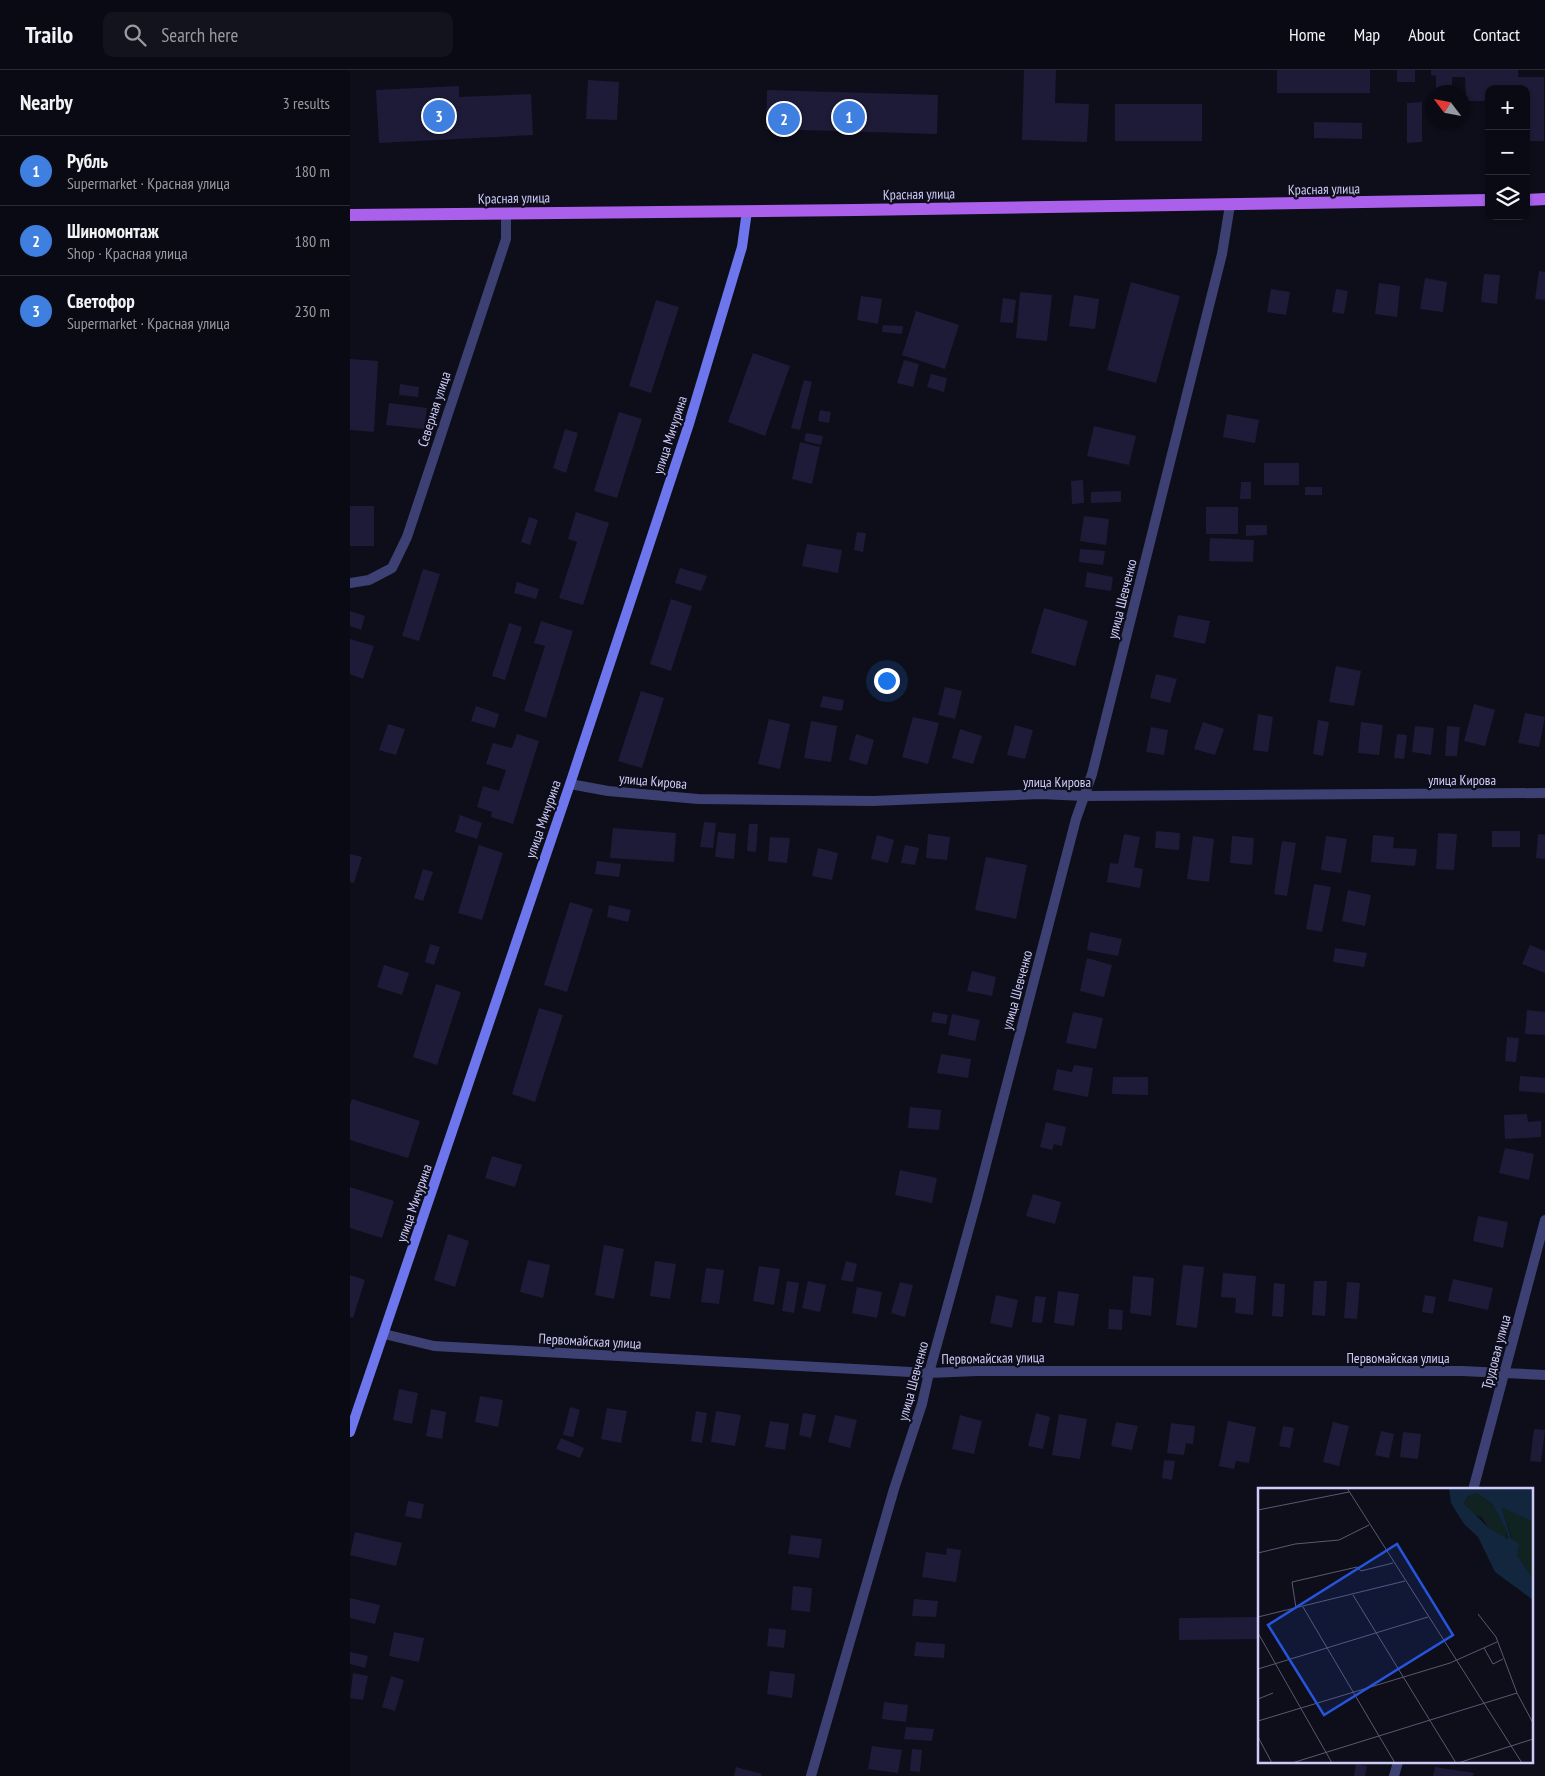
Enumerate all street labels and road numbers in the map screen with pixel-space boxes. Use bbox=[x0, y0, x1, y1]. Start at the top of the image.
street label: Красная улица bbox=[1288, 179, 1360, 199]
street label: Красная улица bbox=[883, 184, 955, 204]
street label: Красная улица bbox=[478, 188, 550, 208]
street label: Северная улица bbox=[413, 369, 455, 449]
street label: улица Мичурина bbox=[649, 393, 691, 477]
street label: улица Шевченко bbox=[1103, 557, 1141, 641]
street label: улица Кирова bbox=[618, 769, 688, 793]
street label: улица Кирова bbox=[1428, 771, 1496, 789]
street label: улица Кирова bbox=[1023, 773, 1091, 791]
street label: улица Мичурина bbox=[521, 778, 565, 860]
street label: улица Шевченко bbox=[998, 948, 1036, 1032]
street label: улица Мичурина bbox=[392, 1162, 436, 1244]
street label: Трудовая улица bbox=[1477, 1313, 1515, 1391]
street label: Первомайская улица bbox=[538, 1329, 642, 1353]
street label: улица Шевченко bbox=[894, 1339, 932, 1423]
street label: Первомайская улица bbox=[941, 1348, 1045, 1368]
street label: Первомайская улица bbox=[1346, 1349, 1450, 1367]

